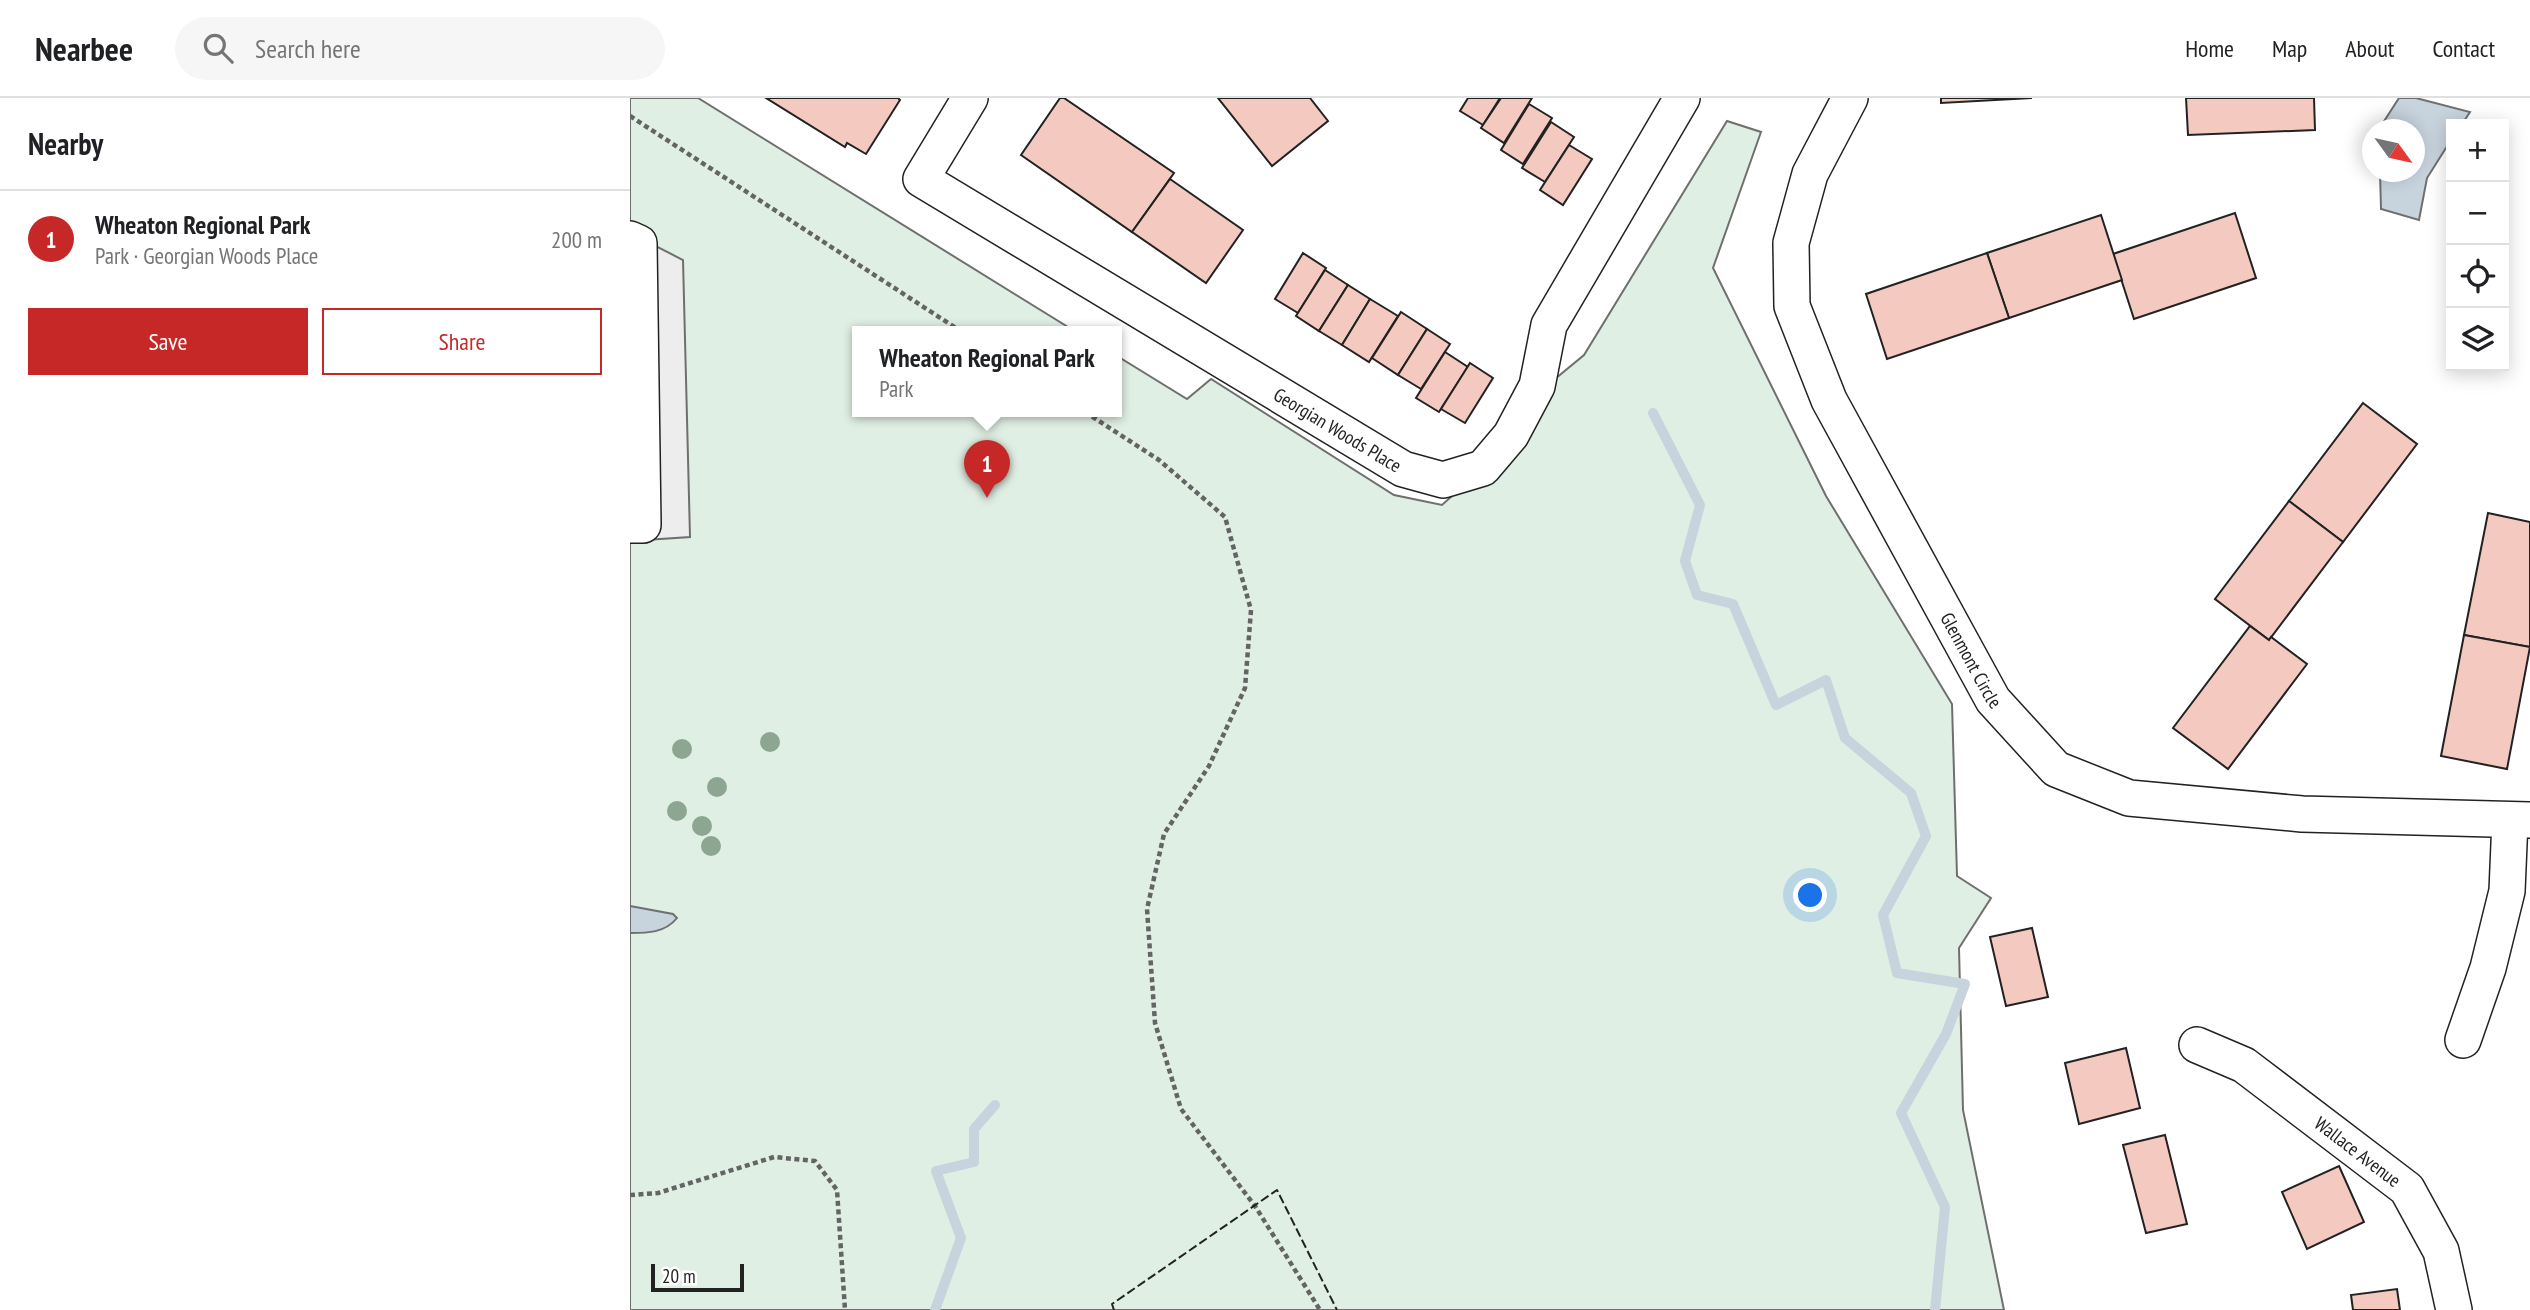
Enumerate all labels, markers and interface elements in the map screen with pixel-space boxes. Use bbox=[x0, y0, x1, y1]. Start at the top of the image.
search box bbox=[175, 17, 665, 80]
text: Nearbee bbox=[35, 27, 133, 70]
icon: search bbox=[199, 29, 237, 67]
text: Search here bbox=[255, 32, 361, 65]
text: Home bbox=[2185, 33, 2234, 64]
text: Map bbox=[2272, 33, 2307, 64]
text: About bbox=[2345, 33, 2394, 64]
text: Contact bbox=[2432, 33, 2495, 64]
north arrow bbox=[2362, 119, 2425, 182]
map controls bbox=[2446, 119, 2509, 371]
button: + bbox=[2446, 119, 2509, 182]
text: Nearby bbox=[28, 124, 103, 163]
button: − bbox=[2446, 182, 2509, 245]
text: Wheaton Regional Park bbox=[95, 208, 310, 241]
text: 1 bbox=[46, 225, 57, 254]
text: 200 m bbox=[551, 225, 602, 254]
text: Park · Georgian Woods Place bbox=[95, 241, 318, 270]
button: locate bbox=[2446, 245, 2509, 308]
button: Save bbox=[28, 308, 308, 375]
button: Share bbox=[322, 308, 602, 375]
button: layers bbox=[2446, 308, 2509, 371]
popup bbox=[852, 326, 1122, 417]
text: Wheaton Regional Park bbox=[879, 341, 1095, 374]
text: Park bbox=[879, 374, 914, 403]
street label: Georgian Woods Place bbox=[1270, 382, 1406, 477]
pin: 1 bbox=[964, 440, 1010, 498]
street label: Glenmont Circle bbox=[1935, 608, 2007, 714]
your location bbox=[1793, 878, 1827, 912]
street label: Wallace Avenue bbox=[2310, 1111, 2406, 1192]
scale bar bbox=[651, 1261, 744, 1293]
text: 20 m bbox=[662, 1264, 696, 1288]

